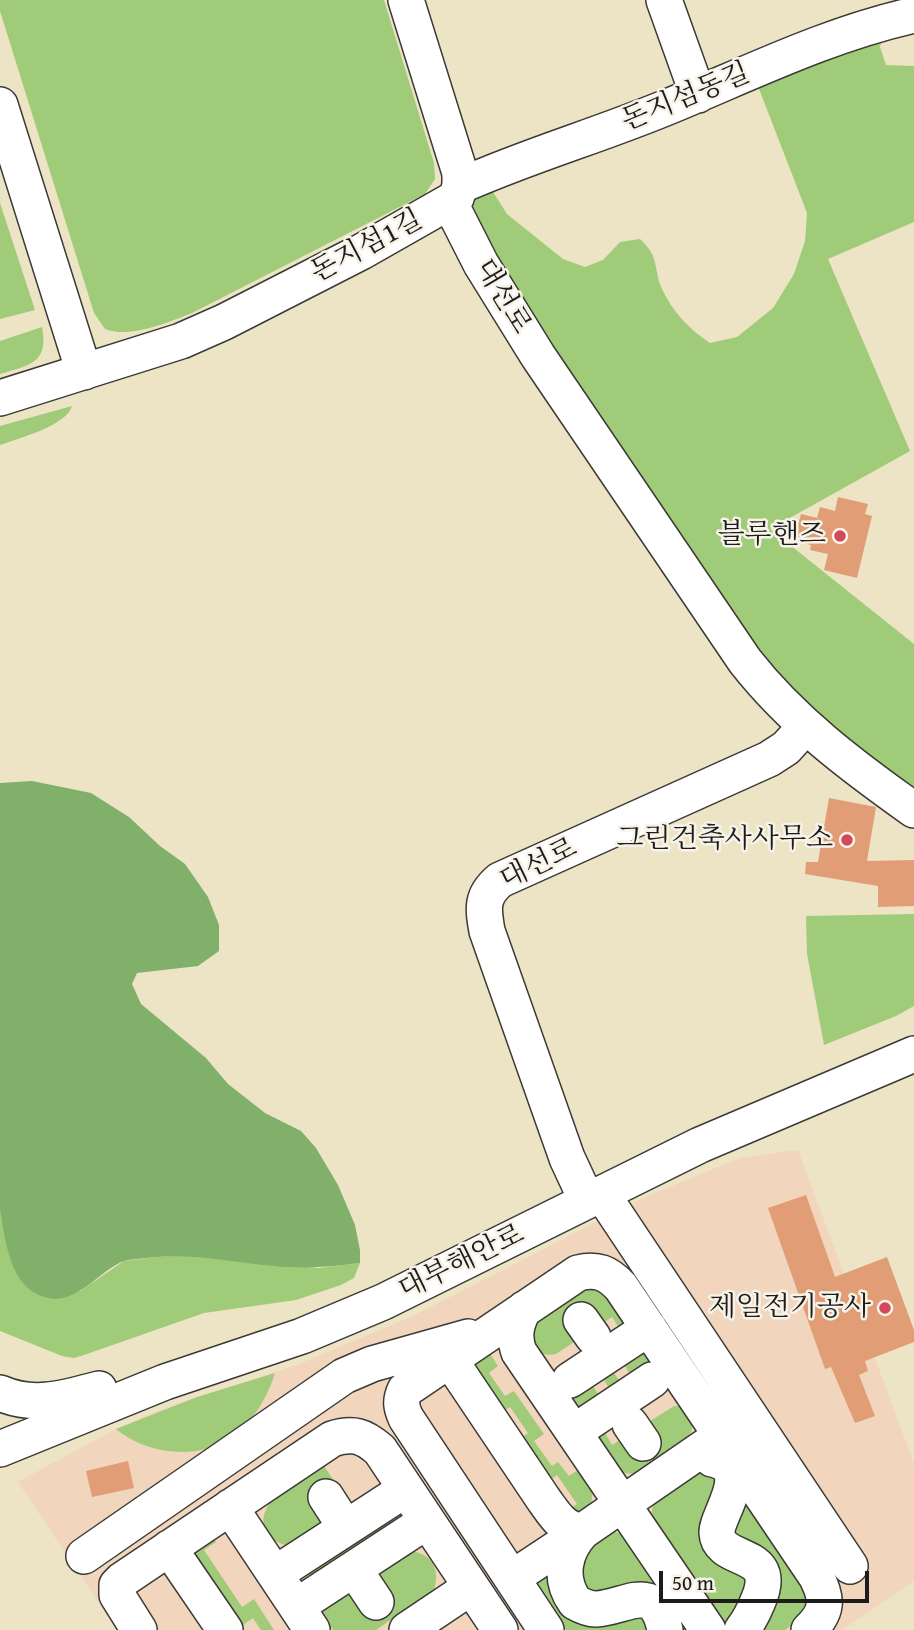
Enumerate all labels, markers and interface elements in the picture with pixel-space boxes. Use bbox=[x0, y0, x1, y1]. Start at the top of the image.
street label: 돈지섬동길 bbox=[617, 57, 755, 139]
street label: 돈지섬1길 bbox=[305, 204, 429, 290]
street label: 대선로 bbox=[467, 254, 537, 340]
place label: 블루핸즈 bbox=[718, 519, 826, 553]
marker: 블루핸즈 bbox=[832, 528, 848, 544]
place label: 그린건축사사무소 bbox=[617, 823, 833, 857]
street label: 대선로 bbox=[495, 832, 583, 898]
marker: 그린건축사사무소 bbox=[839, 832, 855, 848]
street label: 대부해안로 bbox=[394, 1218, 530, 1308]
place label: 제일전기공사 bbox=[709, 1291, 871, 1325]
marker: 제일전기공사 bbox=[877, 1300, 893, 1316]
scale bar bbox=[662, 1556, 872, 1600]
text: 50 m bbox=[672, 1567, 714, 1598]

